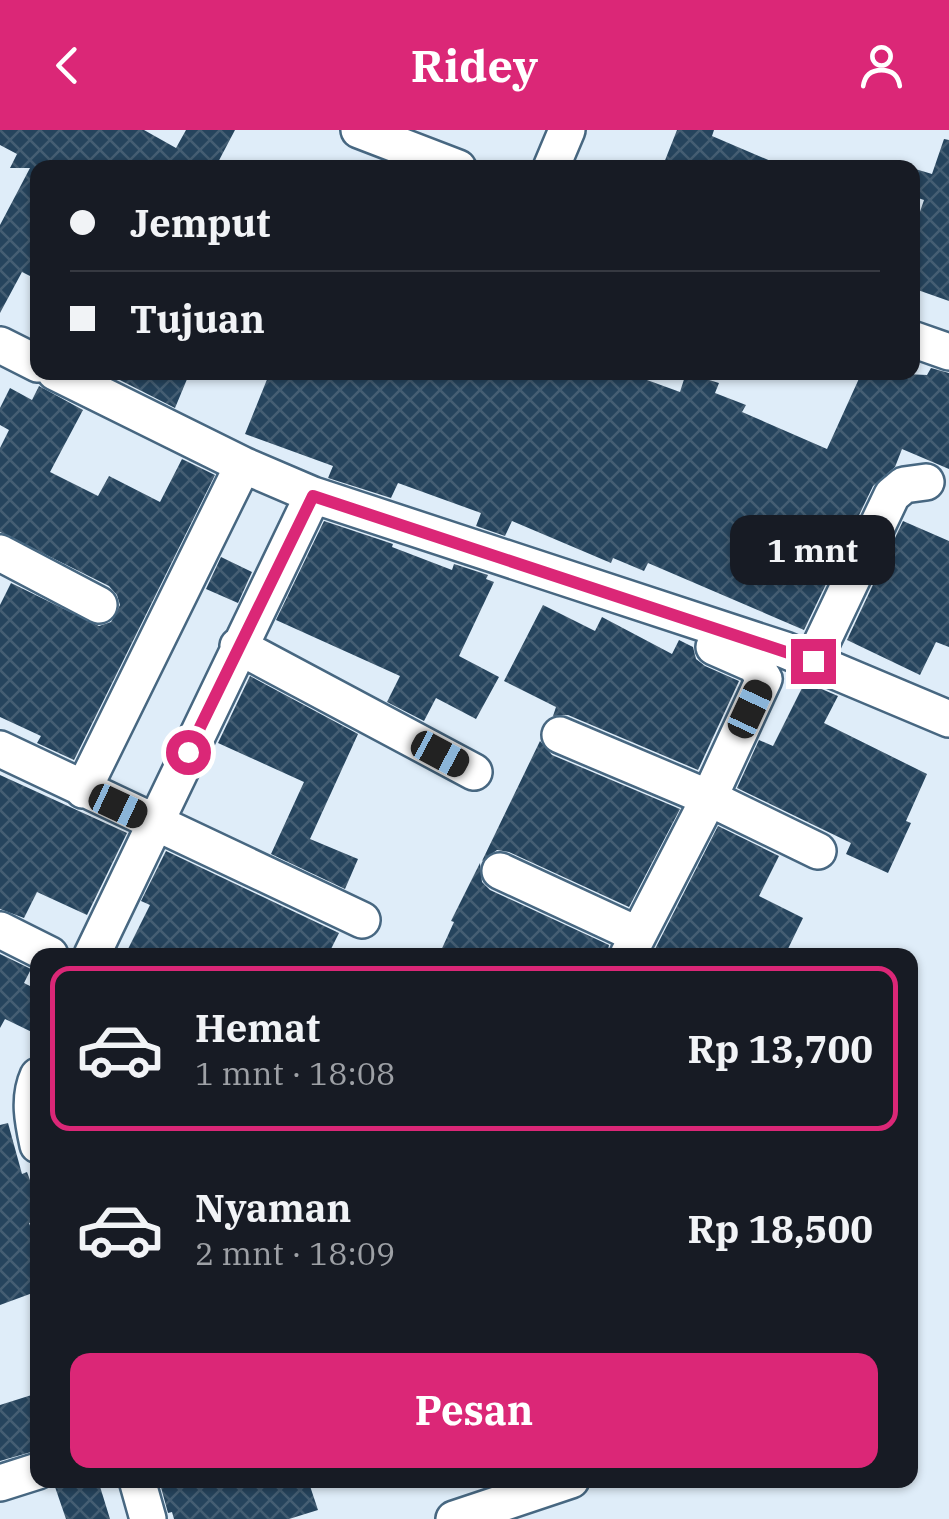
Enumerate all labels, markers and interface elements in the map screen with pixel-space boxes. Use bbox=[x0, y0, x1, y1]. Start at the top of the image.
text: Ridey bbox=[411, 36, 538, 94]
icon: back bbox=[40, 38, 95, 93]
icon: person bbox=[854, 38, 909, 93]
text: Jemput bbox=[130, 198, 270, 247]
text: Tujuan bbox=[130, 294, 265, 343]
callout: 1 mnt bbox=[730, 516, 896, 586]
text: 1 mnt bbox=[767, 529, 858, 571]
route end bbox=[791, 639, 836, 684]
car bbox=[724, 675, 776, 743]
car bbox=[406, 727, 474, 781]
route start bbox=[166, 730, 211, 775]
car bbox=[84, 780, 152, 832]
text: Hemat bbox=[195, 1003, 320, 1052]
icon: car bbox=[75, 1004, 165, 1094]
text: Rp 13,700 bbox=[687, 1024, 873, 1073]
text: 1 mnt · 18:08 bbox=[195, 1052, 395, 1094]
text: Nyaman bbox=[195, 1183, 352, 1232]
icon: car bbox=[75, 1184, 165, 1274]
text: Rp 18,500 bbox=[687, 1204, 873, 1253]
text: 2 mnt · 18:09 bbox=[195, 1232, 395, 1274]
button: Pesan bbox=[70, 1353, 878, 1468]

